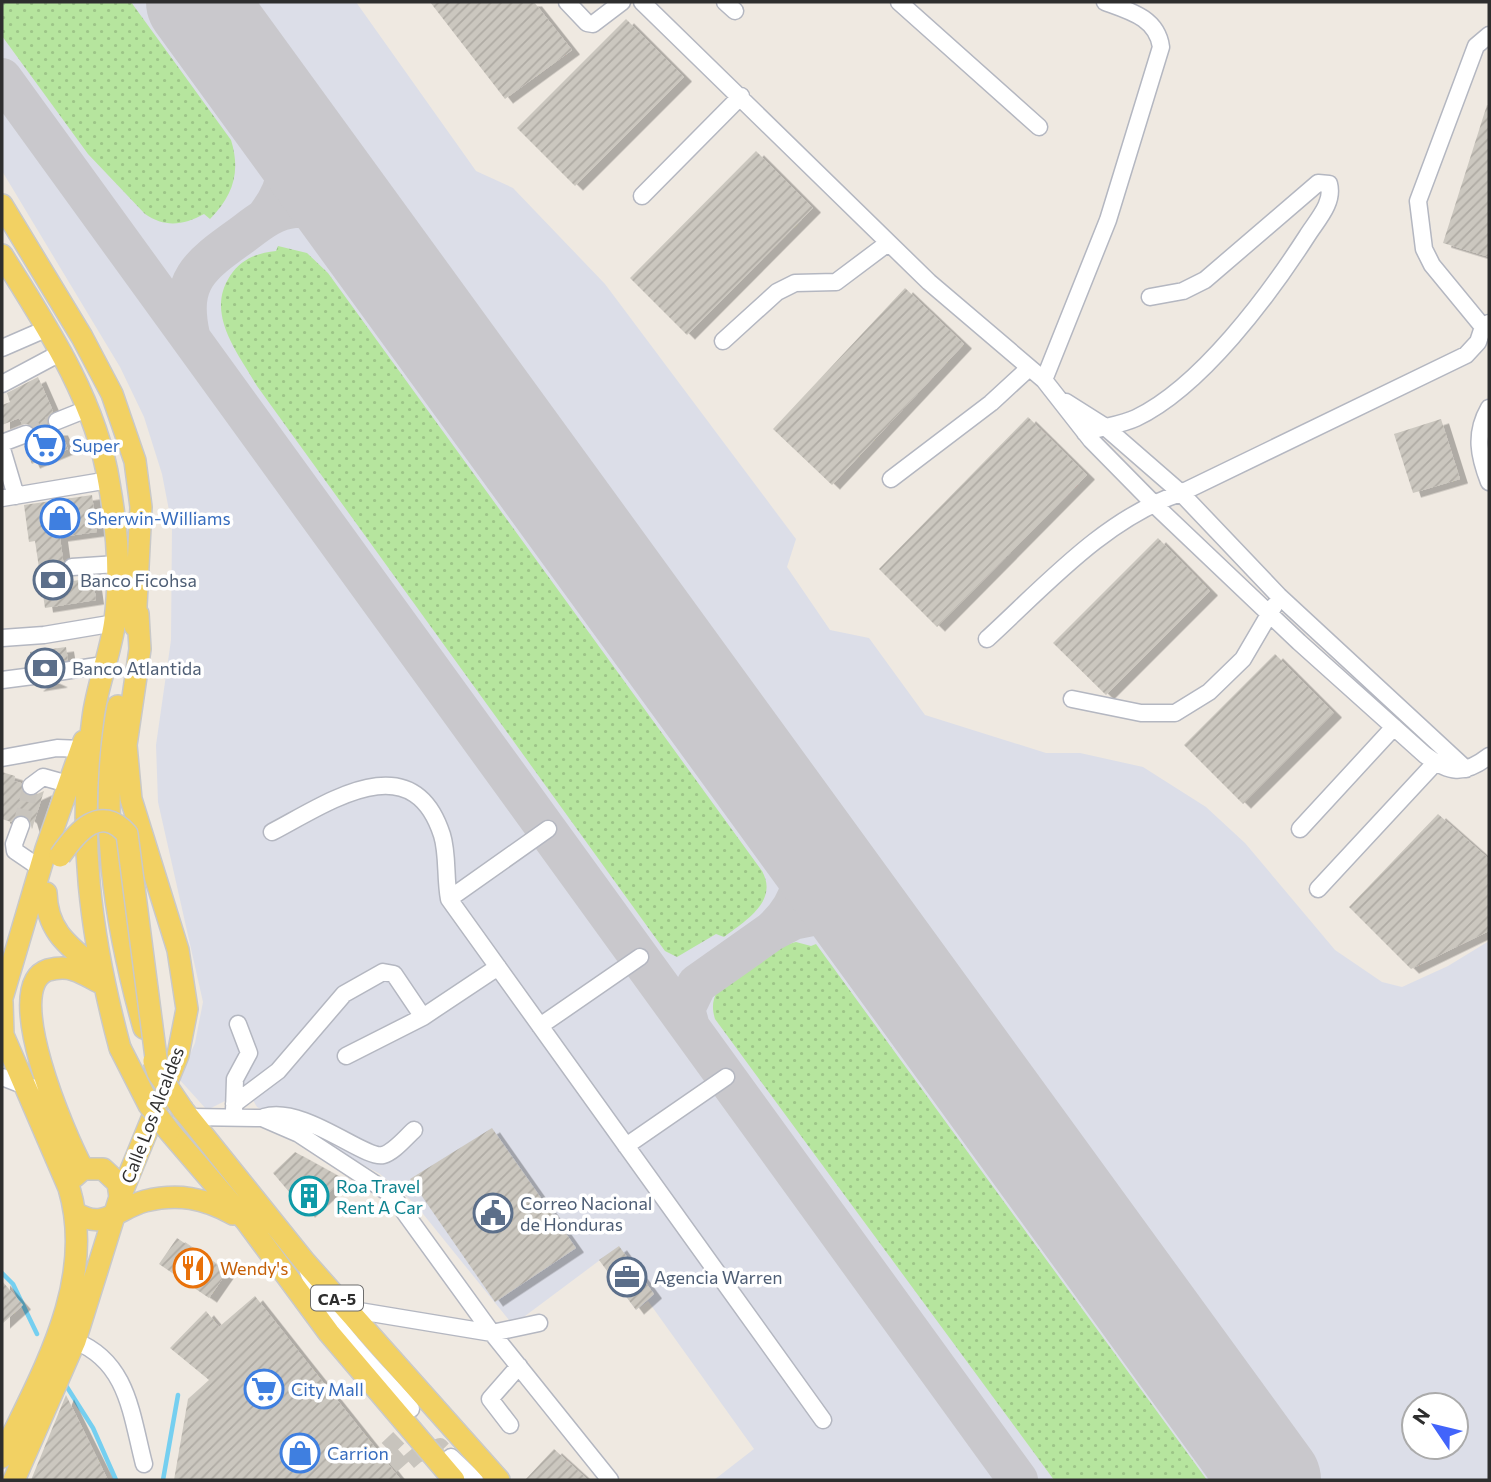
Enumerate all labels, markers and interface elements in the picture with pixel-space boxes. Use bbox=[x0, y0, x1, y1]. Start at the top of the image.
supermarket icon: Super bbox=[24, 424, 66, 466]
place label: Super bbox=[72, 434, 120, 456]
shop icon: Sherwin-Williams bbox=[39, 497, 81, 539]
place label: Sherwin-Williams bbox=[87, 507, 231, 529]
bank icon: Banco Ficohsa bbox=[32, 559, 74, 601]
place label: Banco Ficohsa bbox=[80, 569, 197, 591]
bank icon: Banco Atlantida bbox=[24, 647, 66, 689]
place label: Banco Atlantida bbox=[72, 657, 202, 679]
street label: Calle Los Alcaldes bbox=[116, 1044, 188, 1186]
building icon: Roa Travel Rent A Car bbox=[288, 1175, 330, 1217]
place label: Roa Travel Rent A Car bbox=[336, 1175, 423, 1218]
public building icon: Correo Nacional de Honduras bbox=[472, 1192, 514, 1234]
place label: Correo Nacional de Honduras bbox=[520, 1192, 652, 1235]
restaurant icon: Wendy's bbox=[172, 1247, 214, 1289]
office icon: Agencia Warren bbox=[606, 1256, 648, 1298]
place label: Wendy's bbox=[220, 1257, 288, 1279]
place label: Agencia Warren bbox=[654, 1266, 783, 1288]
road number: CA-5 bbox=[311, 1286, 363, 1310]
supermarket icon: City Mall bbox=[243, 1368, 285, 1410]
place label: City Mall bbox=[291, 1378, 364, 1400]
north arrow bbox=[1400, 1391, 1470, 1461]
text: N bbox=[1407, 1404, 1434, 1428]
shop icon: Carrion bbox=[279, 1432, 321, 1474]
place label: Carrion bbox=[327, 1442, 389, 1464]

